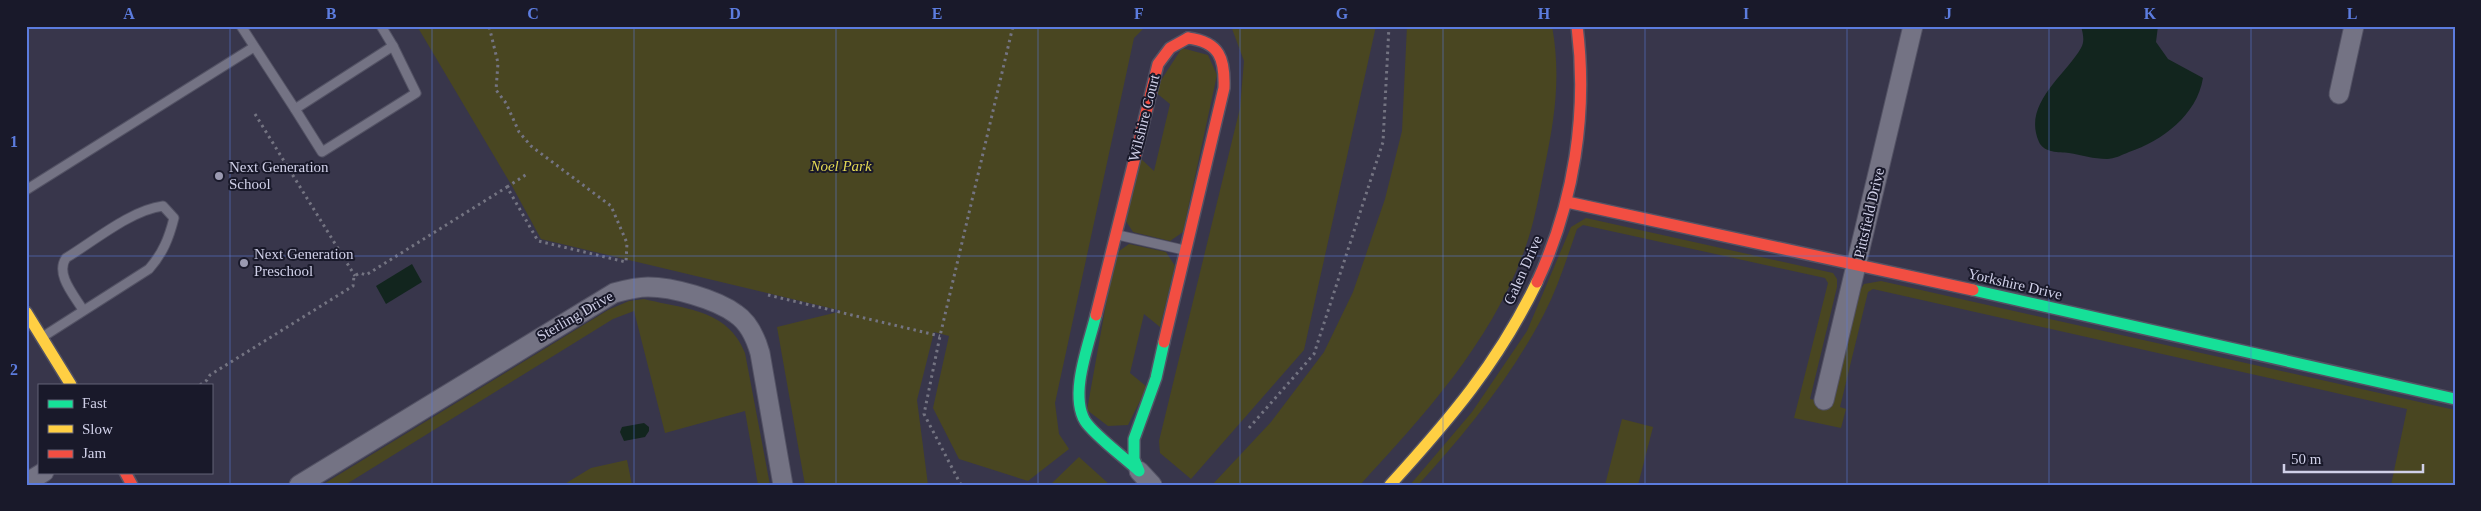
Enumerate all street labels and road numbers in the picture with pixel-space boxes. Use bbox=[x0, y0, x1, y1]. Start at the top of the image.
street label: Wilshire Court bbox=[1125, 72, 1163, 163]
street label: Pittsfield Drive bbox=[1851, 166, 1887, 260]
street label: Galen Drive bbox=[1501, 233, 1545, 307]
street label: Yorkshire Drive bbox=[1966, 265, 2064, 303]
street label: Sterling Drive bbox=[534, 288, 616, 344]

